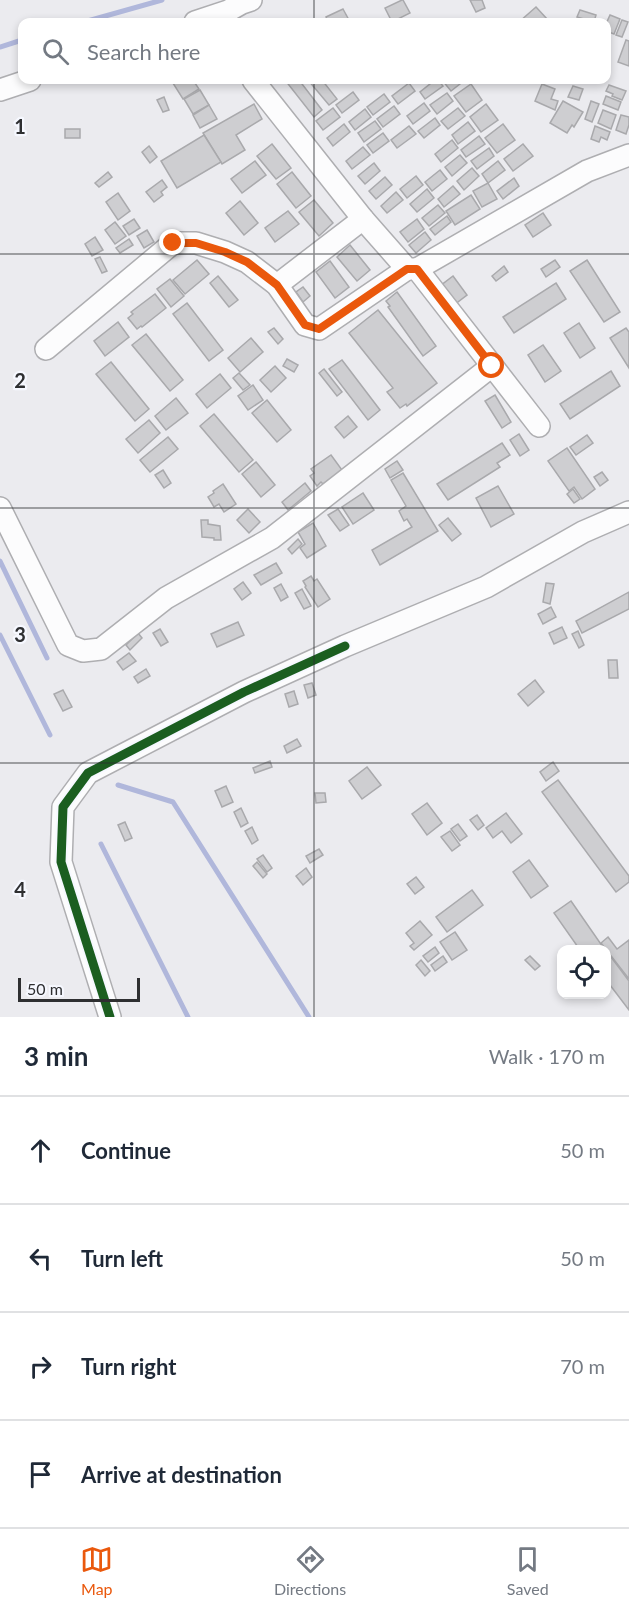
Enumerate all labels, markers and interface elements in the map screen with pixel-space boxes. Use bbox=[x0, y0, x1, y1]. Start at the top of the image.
search box bbox=[18, 18, 611, 84]
icon: search bbox=[39, 35, 72, 68]
text: Search here bbox=[87, 38, 200, 65]
text: 1 bbox=[14, 114, 26, 138]
route end bbox=[159, 229, 185, 255]
route start bbox=[478, 352, 504, 378]
text: 2 bbox=[14, 368, 26, 392]
text: 3 bbox=[14, 622, 26, 646]
text: 4 bbox=[14, 877, 26, 901]
map controls bbox=[557, 945, 611, 999]
button: locate bbox=[557, 945, 611, 999]
scale bar bbox=[18, 975, 140, 1002]
text: 50 m bbox=[27, 979, 63, 998]
text: 3 min bbox=[24, 1040, 88, 1072]
text: Walk · 170 m bbox=[489, 1044, 605, 1068]
icon: ahead bbox=[24, 1134, 57, 1167]
text: Continue bbox=[81, 1137, 171, 1164]
text: 50 m bbox=[560, 1138, 605, 1162]
icon: left bbox=[24, 1242, 57, 1275]
text: Turn left bbox=[81, 1245, 163, 1272]
text: 50 m bbox=[560, 1246, 605, 1270]
icon: right bbox=[24, 1350, 57, 1383]
text: Turn right bbox=[81, 1353, 176, 1380]
text: 70 m bbox=[560, 1354, 605, 1378]
icon: arrive bbox=[24, 1458, 57, 1491]
text: Arrive at destination bbox=[81, 1461, 282, 1488]
tab: Map bbox=[80, 1543, 113, 1598]
tab: Directions bbox=[274, 1543, 346, 1598]
tab: Saved bbox=[507, 1543, 549, 1598]

